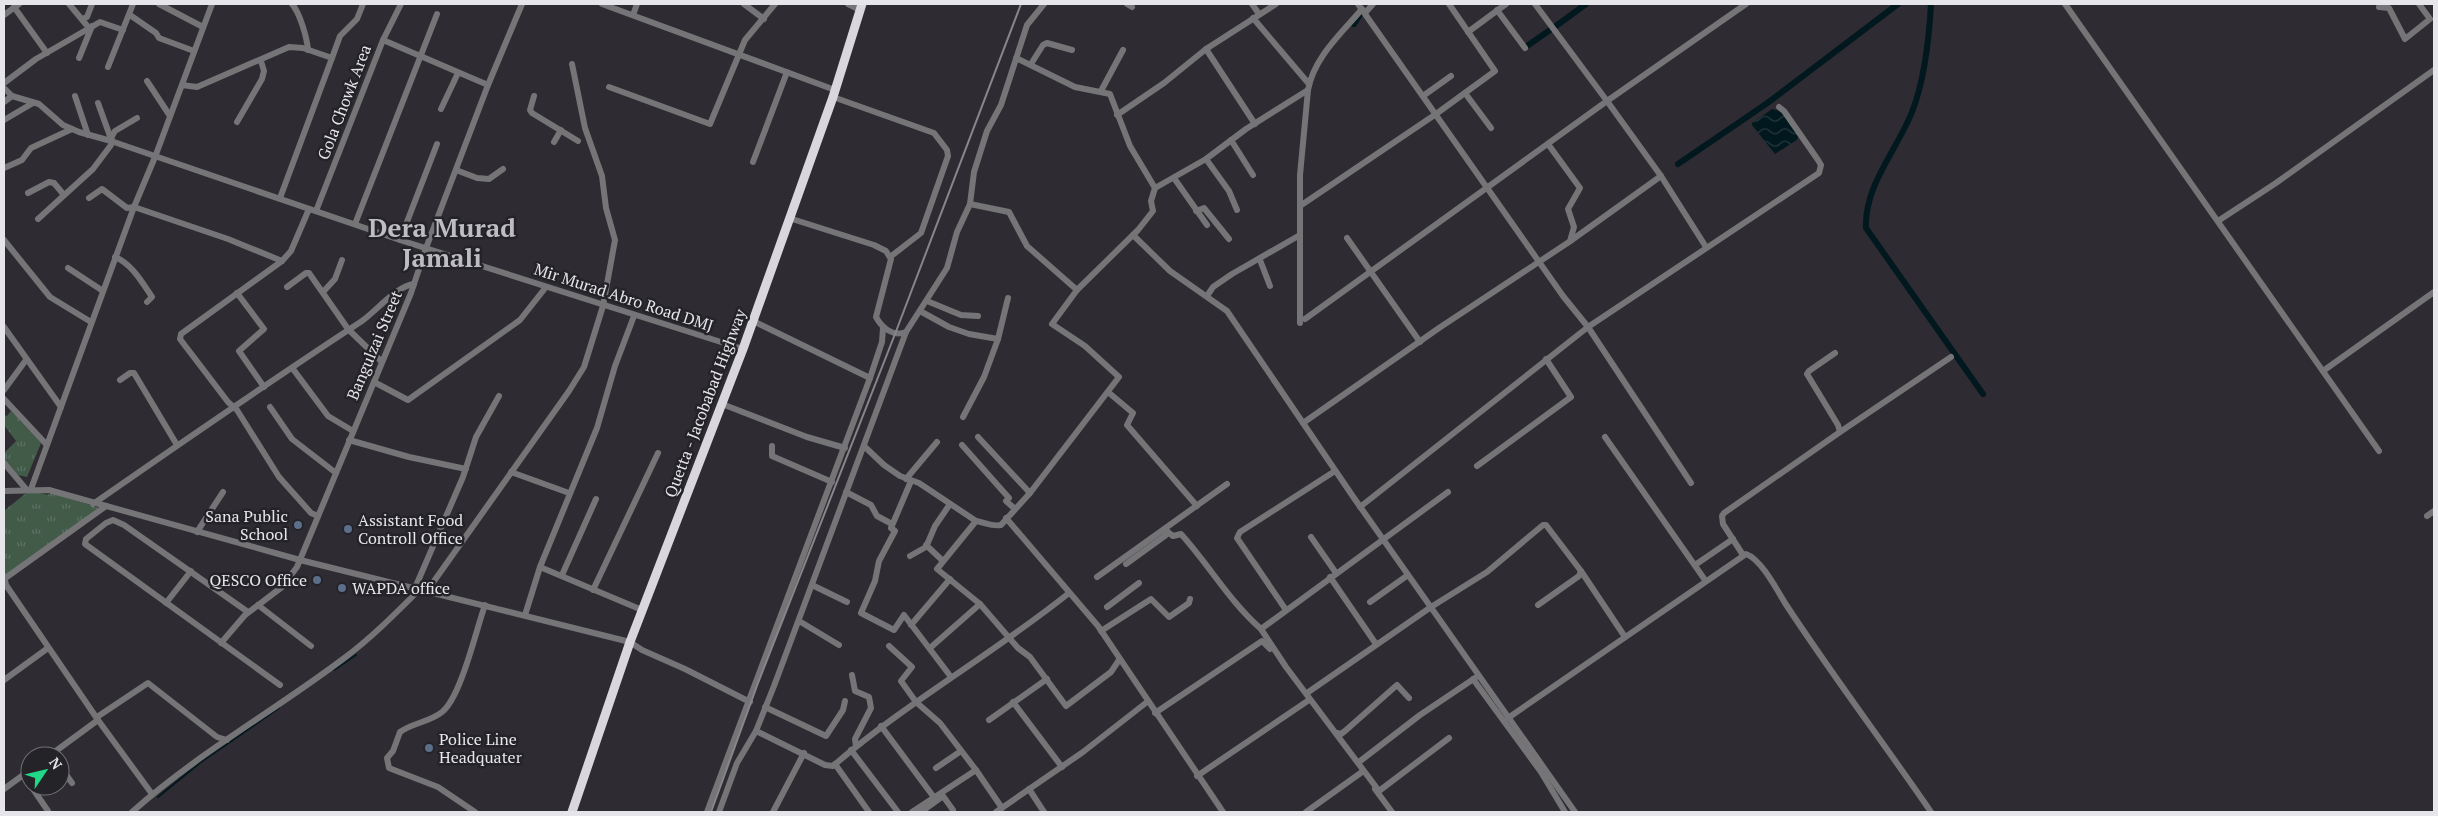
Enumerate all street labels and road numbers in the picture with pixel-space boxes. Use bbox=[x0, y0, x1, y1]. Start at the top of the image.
street label: Gola Chowk Area bbox=[312, 41, 376, 163]
street label: Mir Murad Abro Road DMJ bbox=[532, 258, 716, 336]
street label: Bangulzai Street bbox=[341, 287, 407, 403]
street label: Quetta - Jacobabad Highway bbox=[659, 305, 751, 500]

